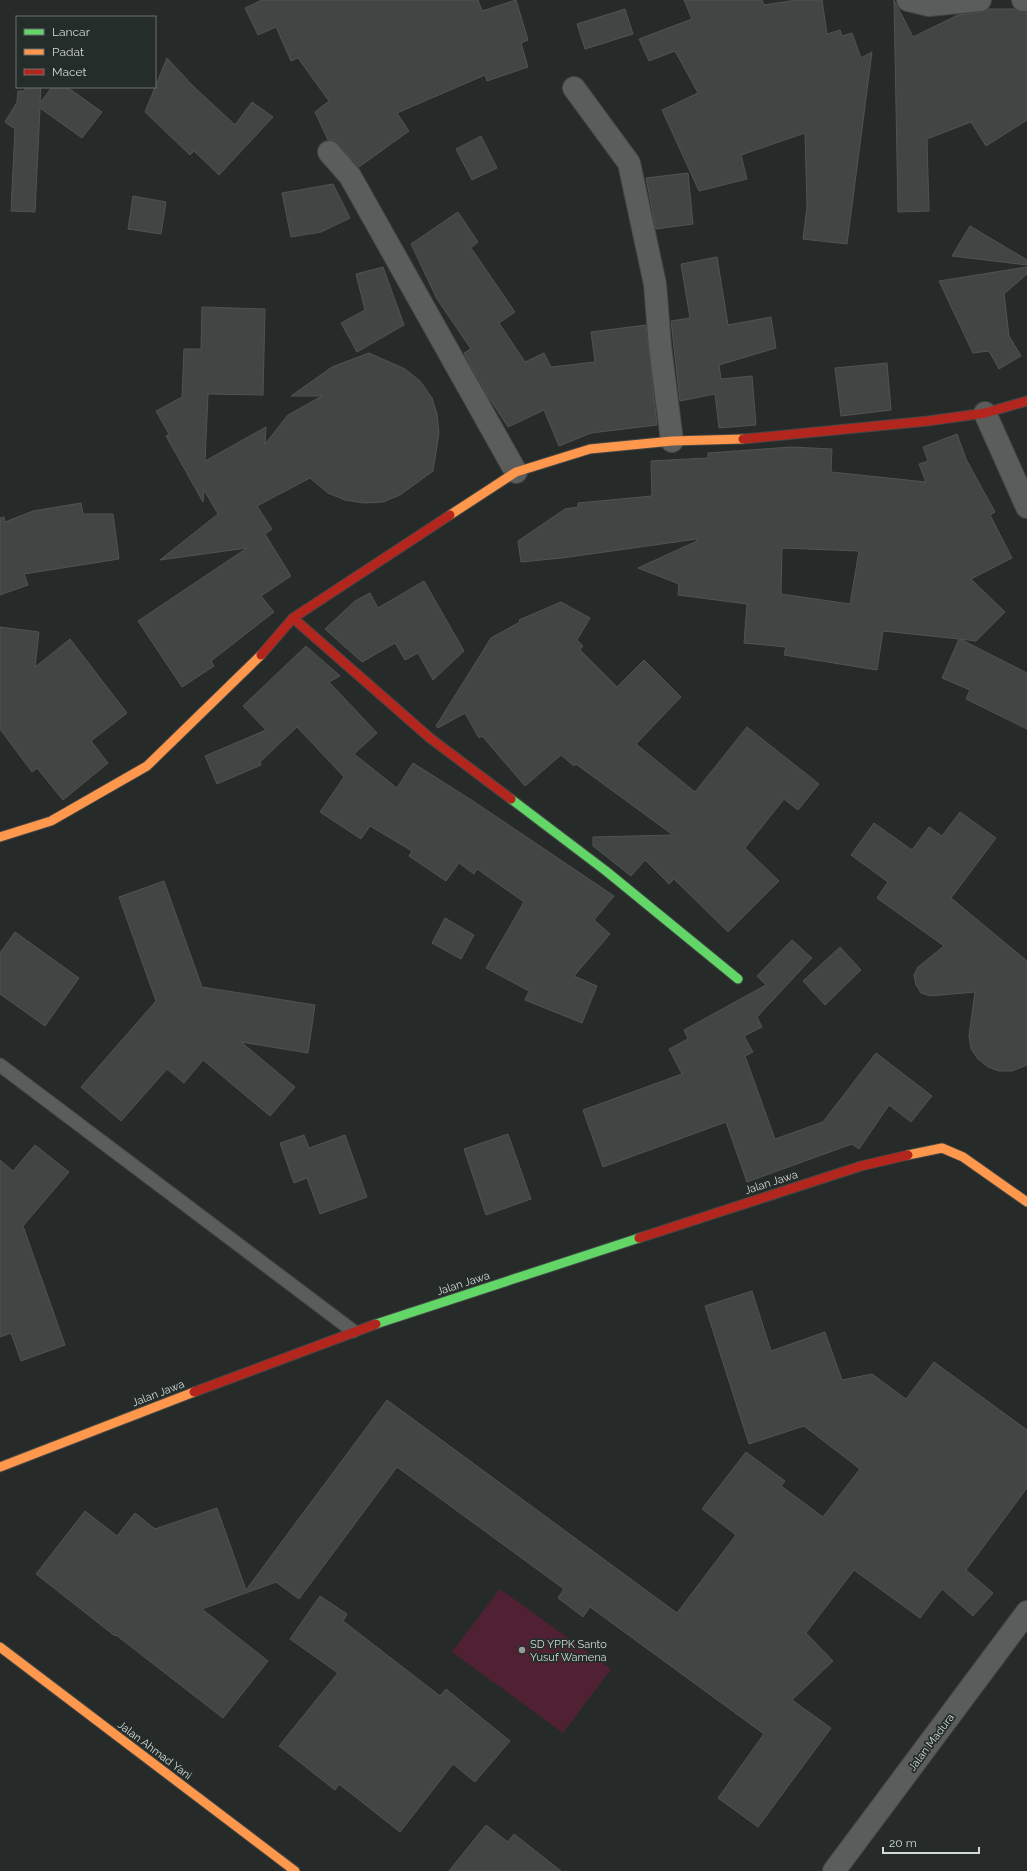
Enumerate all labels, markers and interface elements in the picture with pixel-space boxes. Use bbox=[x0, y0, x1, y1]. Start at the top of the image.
legend bbox=[16, 16, 156, 88]
text: Lancar bbox=[52, 25, 91, 39]
text: Padat bbox=[52, 45, 84, 59]
text: Macet bbox=[52, 65, 87, 79]
street label: Jalan Jawa bbox=[743, 1168, 799, 1197]
street label: Jalan Jawa bbox=[435, 1269, 491, 1298]
street label: Jalan Jawa bbox=[130, 1378, 186, 1409]
place label: SD YPPK Santo Yusuf Wamena bbox=[530, 1638, 607, 1664]
marker: SD YPPK Santo Yusuf Wamena bbox=[517, 1645, 527, 1655]
street label: Jalan Madura bbox=[906, 1711, 957, 1773]
street label: Jalan Ahmad Yani bbox=[115, 1718, 194, 1782]
scale bar bbox=[883, 1829, 979, 1855]
text: 20 m bbox=[889, 1836, 917, 1850]

